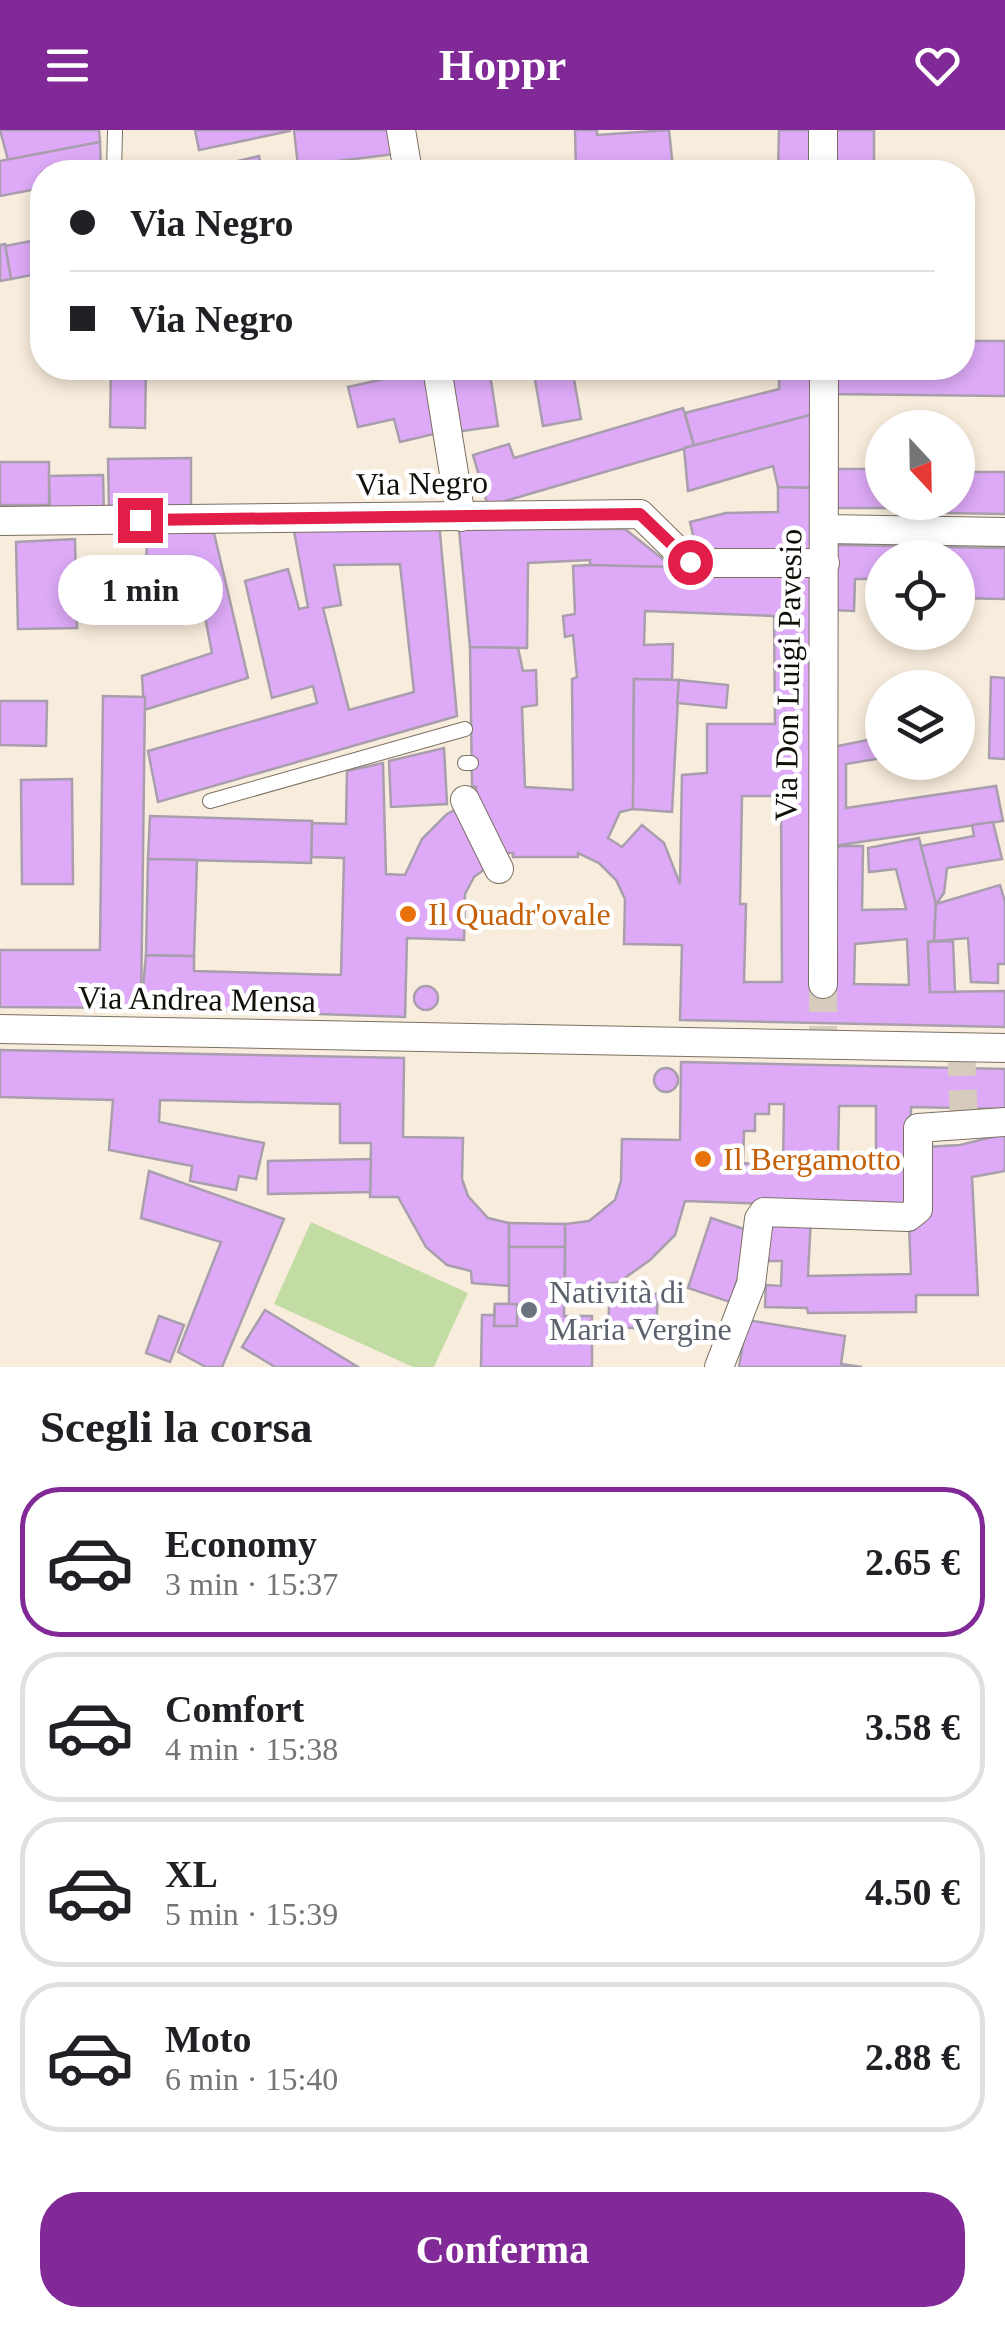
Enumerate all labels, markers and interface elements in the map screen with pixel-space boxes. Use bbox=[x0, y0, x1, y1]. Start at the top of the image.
icon: menu bbox=[40, 38, 95, 93]
icon: heart bbox=[910, 38, 965, 93]
text: Hoppr bbox=[439, 40, 566, 90]
text: Via Negro bbox=[130, 202, 294, 244]
text: Via Negro bbox=[130, 298, 294, 340]
north arrow bbox=[865, 410, 975, 520]
map controls bbox=[865, 410, 975, 780]
street label: Via Negro bbox=[356, 464, 488, 502]
route end bbox=[118, 498, 163, 543]
street label: Via Don Luigi Pavesio bbox=[767, 529, 809, 821]
route start bbox=[668, 540, 713, 585]
button: locate bbox=[865, 540, 975, 650]
callout: 1 min bbox=[58, 555, 222, 625]
text: 1 min bbox=[102, 572, 179, 608]
button: layers bbox=[865, 670, 975, 780]
place label: Il Quadr'ovale bbox=[428, 896, 611, 932]
marker: Il Quadr'ovale bbox=[397, 903, 419, 925]
street label: Via Andrea Mensa bbox=[78, 979, 316, 1019]
place label: Il Bergamotto bbox=[723, 1141, 901, 1177]
marker: Il Bergamotto bbox=[692, 1148, 714, 1170]
place label: Natività di Maria Vergine bbox=[549, 1274, 732, 1347]
marker: Natività di Maria Vergine bbox=[518, 1299, 540, 1321]
text: Scegli la corsa bbox=[40, 1402, 312, 1452]
icon: car bbox=[45, 1517, 135, 1607]
text: Economy bbox=[165, 1523, 317, 1565]
text: 2.65 € bbox=[865, 1541, 960, 1583]
text: 3 min · 15:37 bbox=[165, 1566, 338, 1602]
icon: car bbox=[45, 1682, 135, 1772]
text: Comfort bbox=[165, 1688, 304, 1730]
text: 3.58 € bbox=[865, 1706, 960, 1748]
text: 4 min · 15:38 bbox=[165, 1731, 338, 1767]
icon: car bbox=[45, 1847, 135, 1937]
text: XL bbox=[165, 1853, 218, 1895]
text: 4.50 € bbox=[865, 1871, 960, 1913]
text: 5 min · 15:39 bbox=[165, 1896, 338, 1932]
icon: car bbox=[45, 2012, 135, 2102]
text: Moto bbox=[165, 2018, 252, 2060]
text: 2.88 € bbox=[865, 2036, 960, 2078]
text: 6 min · 15:40 bbox=[165, 2061, 338, 2097]
button: Conferma bbox=[40, 2192, 965, 2307]

